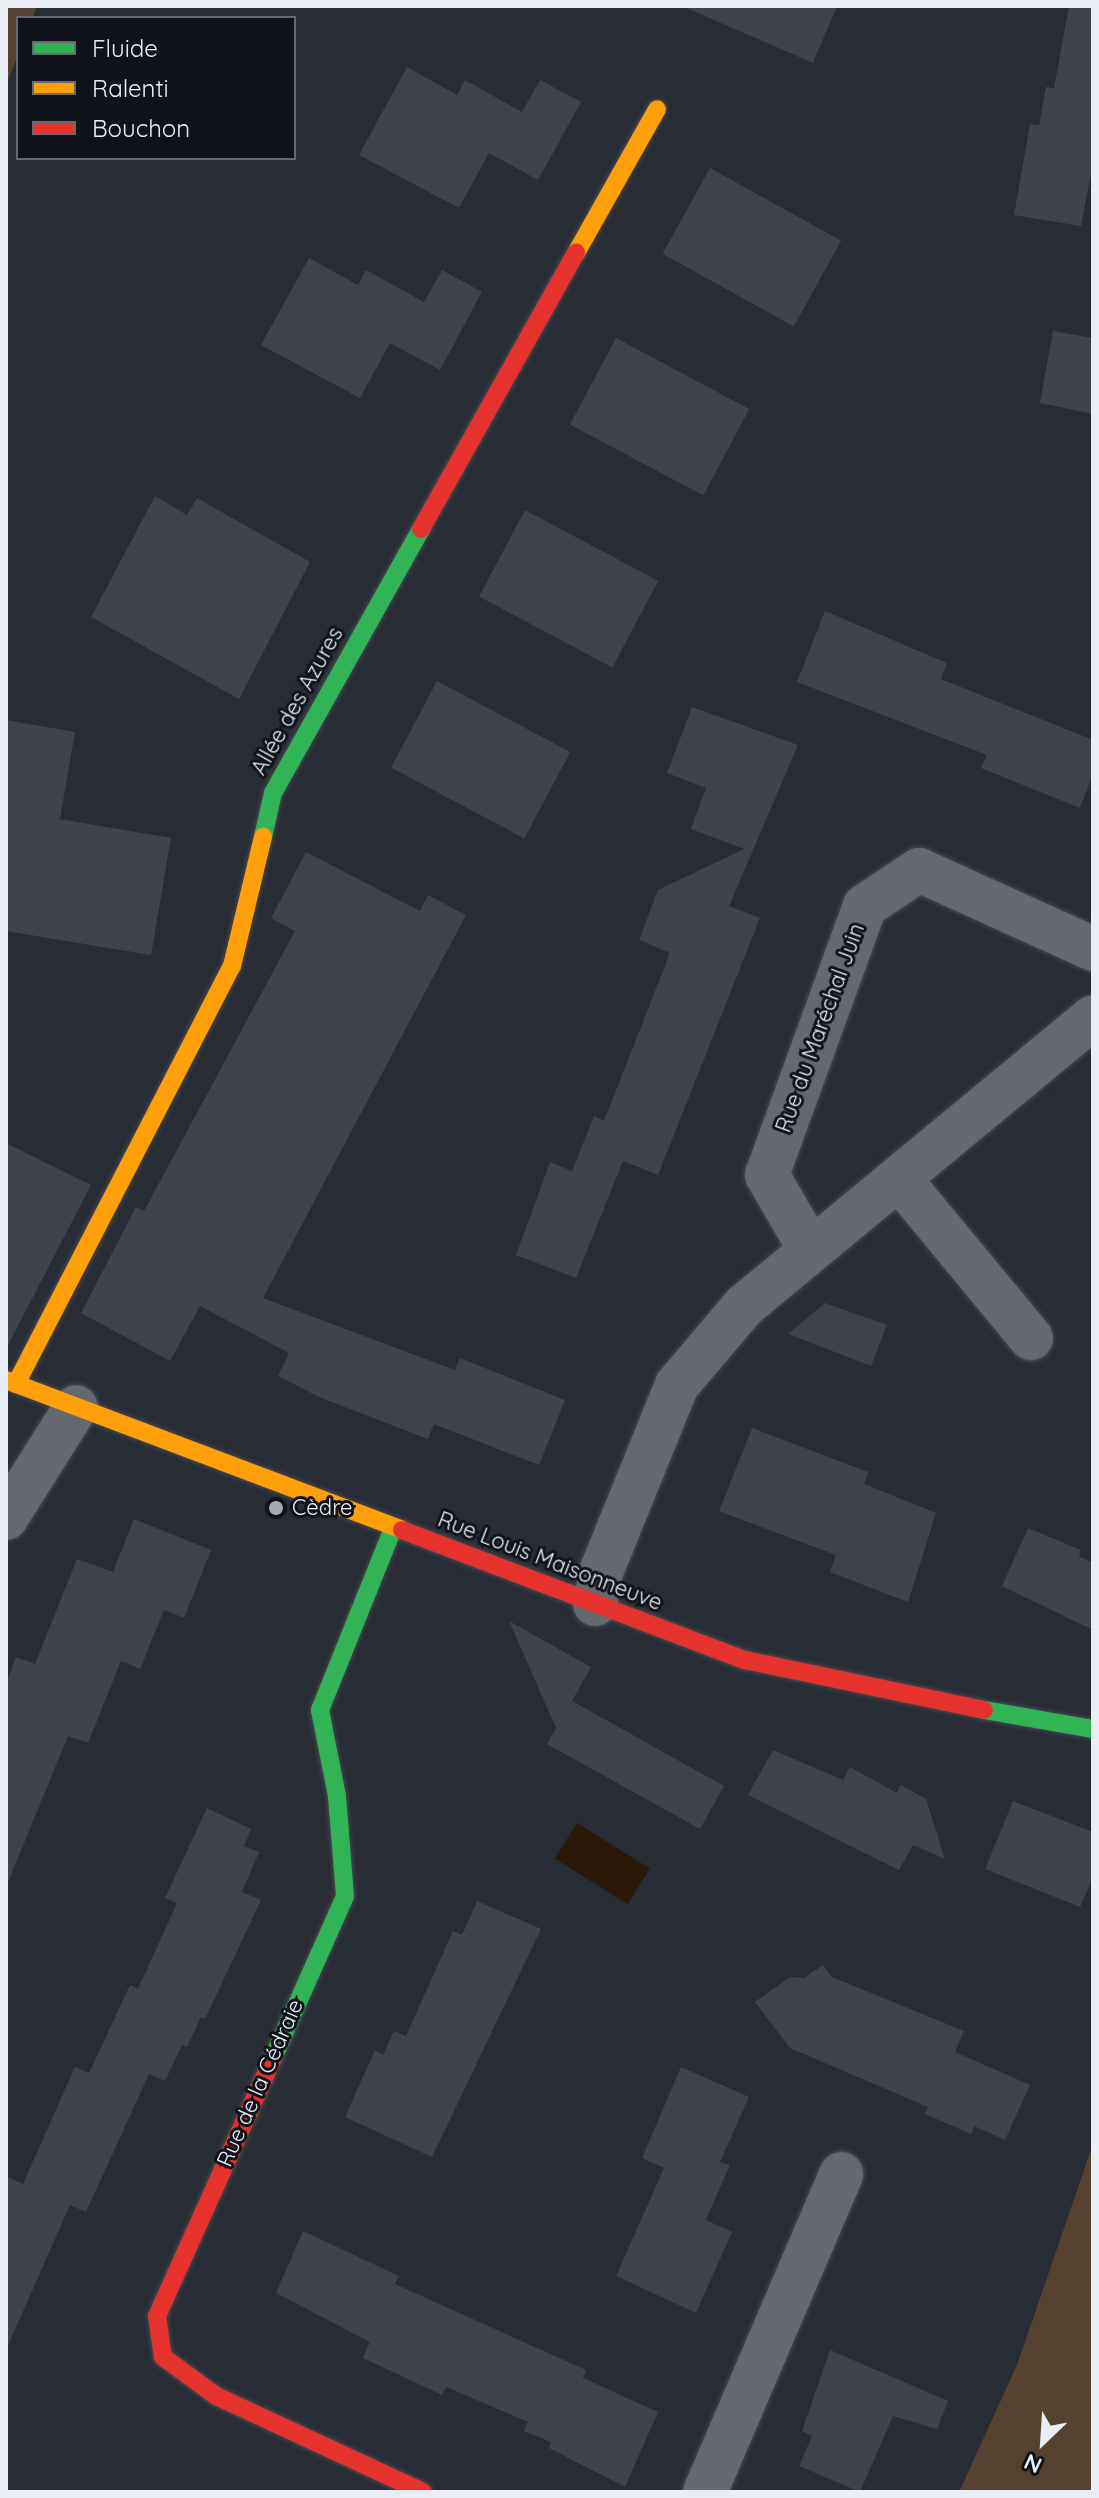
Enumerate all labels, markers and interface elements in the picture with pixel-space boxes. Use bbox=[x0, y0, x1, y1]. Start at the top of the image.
legend bbox=[16, 16, 296, 160]
text: Fluide bbox=[92, 33, 158, 63]
text: Ralenti bbox=[92, 73, 169, 103]
text: Bouchon bbox=[92, 113, 190, 143]
street label: Allée des Azures bbox=[245, 622, 349, 780]
street label: Rue du Maréchal Juin bbox=[770, 920, 870, 1136]
place label: Cèdre bbox=[292, 1495, 353, 1521]
marker: Cèdre bbox=[267, 1499, 285, 1517]
street label: Rue Louis Maisonneuve bbox=[434, 1506, 666, 1616]
street label: Rue de la Cédraie bbox=[211, 1995, 309, 2171]
north arrow bbox=[1003, 2402, 1083, 2482]
text: N bbox=[1020, 2448, 1046, 2480]

